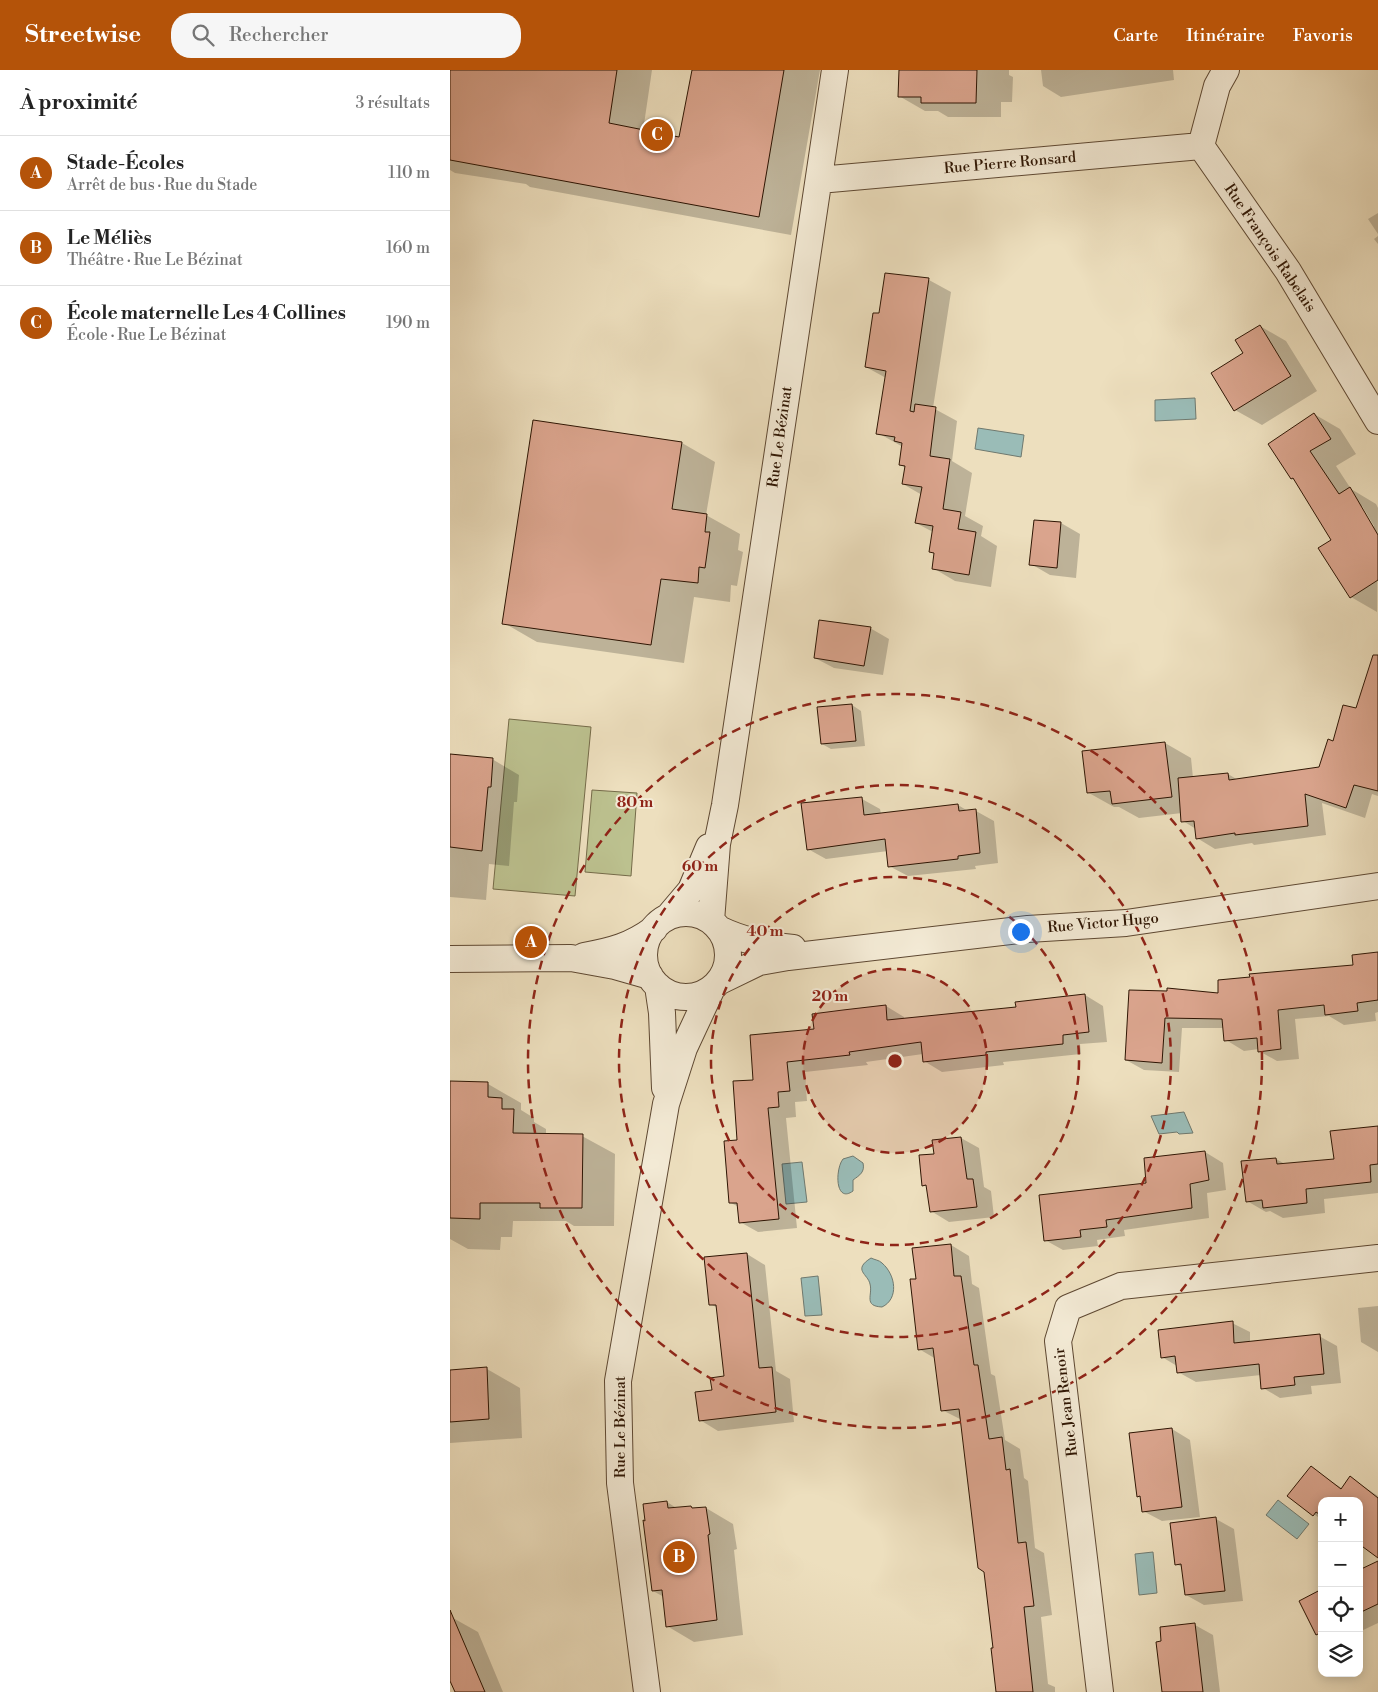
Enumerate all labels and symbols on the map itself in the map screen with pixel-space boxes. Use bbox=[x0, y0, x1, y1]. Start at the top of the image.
pin: C bbox=[641, 116, 673, 154]
street label: Rue Pierre Ronsard bbox=[943, 148, 1077, 178]
street label: Rue François Rabelais bbox=[1220, 180, 1320, 316]
street label: Rue Le Bézinat bbox=[763, 384, 797, 489]
text: 80 m bbox=[617, 793, 654, 812]
text: 60 m bbox=[682, 857, 719, 876]
street label: Rue Victor Hugo bbox=[1046, 909, 1160, 937]
your location bbox=[1008, 919, 1034, 945]
text: 40 m bbox=[746, 922, 784, 941]
pin: A bbox=[515, 923, 547, 961]
text: 20 m bbox=[812, 987, 849, 1006]
centre of rings bbox=[886, 1052, 904, 1070]
street label: Rue Jean Renoir bbox=[1050, 1346, 1082, 1458]
street label: Rue Le Bézinat bbox=[611, 1375, 630, 1478]
pin: B bbox=[663, 1538, 695, 1576]

